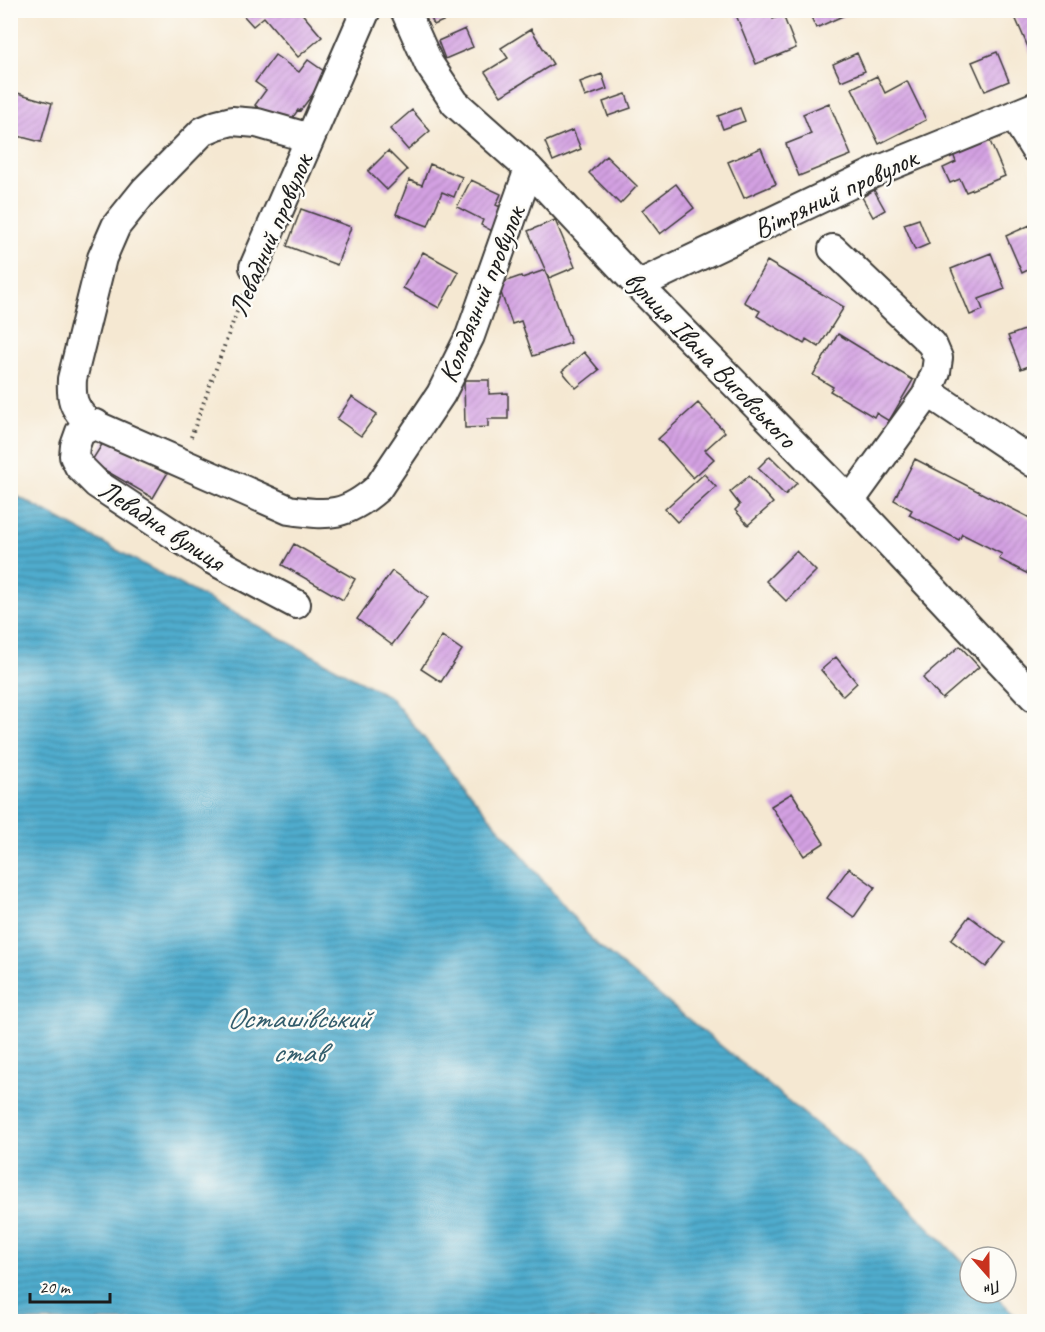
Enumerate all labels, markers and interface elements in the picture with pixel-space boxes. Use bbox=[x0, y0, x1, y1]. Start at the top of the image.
street label: Вітряний провулок bbox=[748, 139, 925, 246]
street label: Левадний провулок bbox=[220, 146, 321, 322]
street label: Колодязний провулок bbox=[430, 198, 533, 387]
street label: вулиця Івана Виговського bbox=[617, 263, 806, 457]
street label: Левадна вулиця bbox=[92, 471, 234, 580]
water label: Осташівський став bbox=[227, 999, 375, 1071]
north arrow bbox=[958, 1245, 1018, 1305]
scale bar bbox=[30, 1266, 110, 1304]
text: 20 m bbox=[39, 1276, 72, 1298]
text: Пн bbox=[981, 1276, 1004, 1301]

